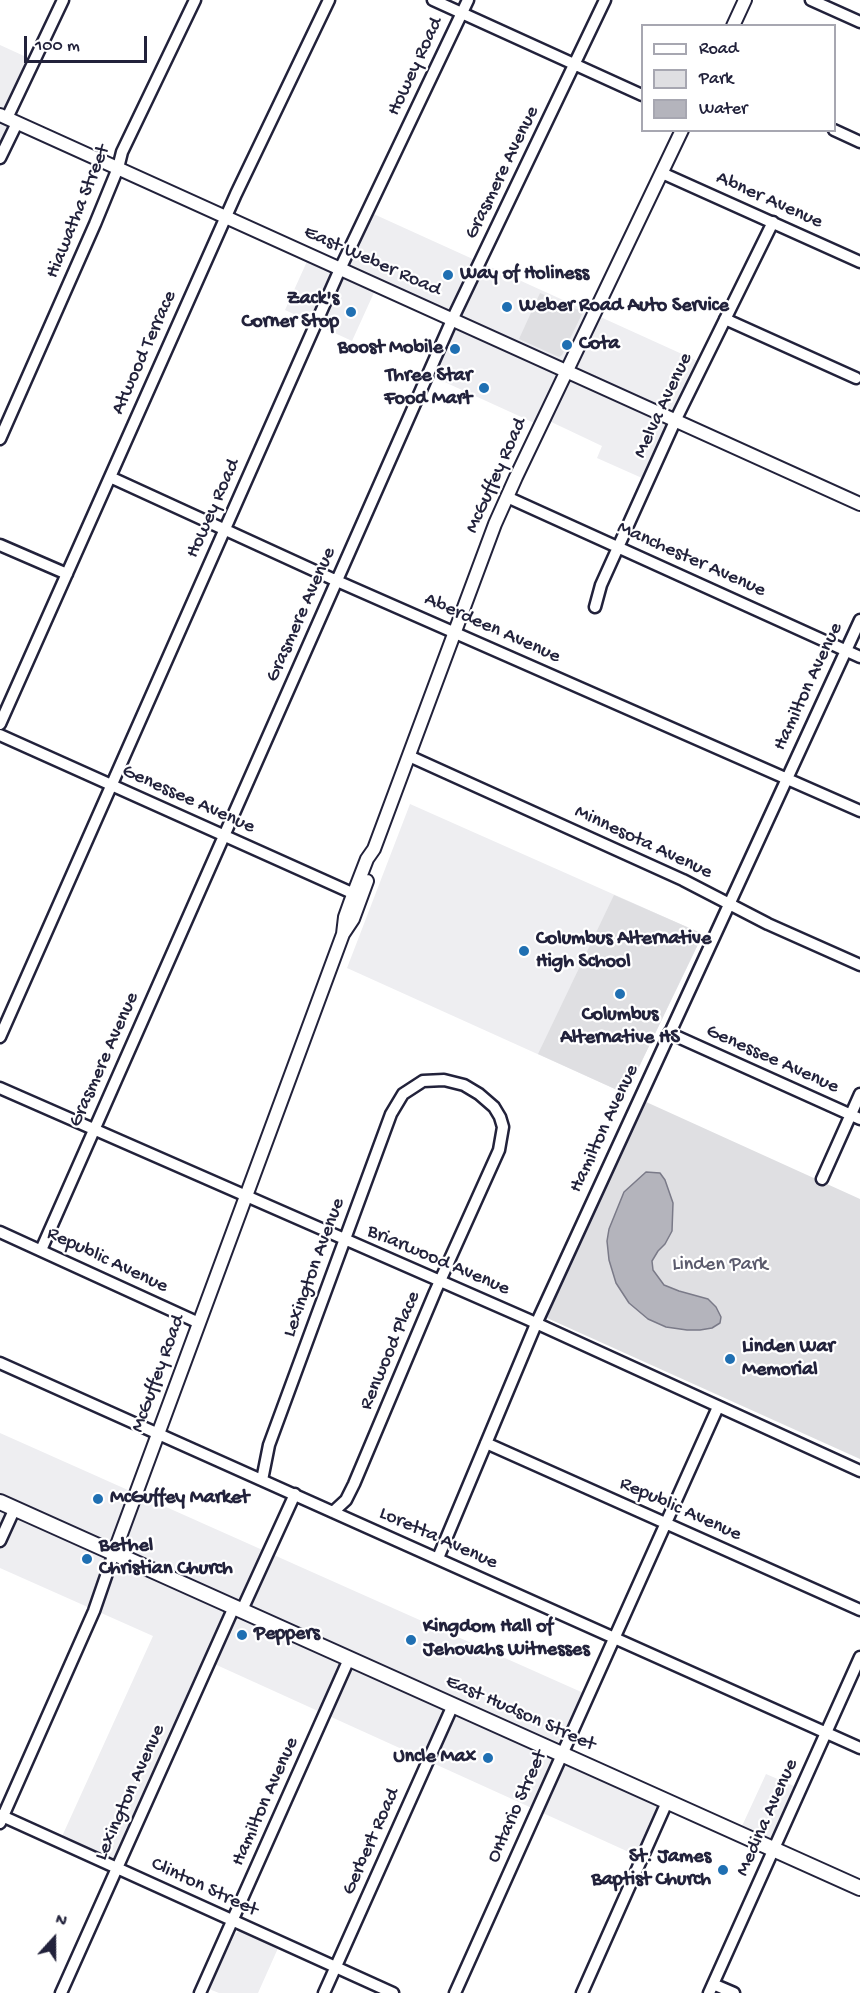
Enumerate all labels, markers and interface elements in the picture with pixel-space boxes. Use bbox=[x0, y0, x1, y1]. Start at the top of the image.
street label: Howey Road bbox=[383, 14, 449, 120]
scale bar bbox=[27, 24, 150, 62]
legend bbox=[641, 24, 836, 132]
text: 100 m bbox=[35, 36, 80, 57]
text: Road bbox=[699, 39, 738, 60]
text: Park bbox=[699, 69, 733, 90]
text: Water bbox=[699, 99, 747, 120]
street label: Grasmere Avenue bbox=[460, 103, 546, 243]
street label: Hiawatha Street bbox=[41, 142, 117, 282]
street label: Abner Avenue bbox=[712, 167, 826, 235]
street label: East Weber Road bbox=[300, 221, 444, 303]
place label: Way of Holiness bbox=[460, 263, 589, 287]
marker: Way of Holiness bbox=[441, 268, 455, 282]
street label: Atwood Terrace bbox=[107, 287, 183, 419]
place label: Zack's Corner Stop bbox=[241, 288, 339, 335]
place label: Weber Road Auto Service bbox=[519, 295, 729, 319]
marker: Weber Road Auto Service bbox=[500, 300, 514, 314]
marker: Zack's Corner Stop bbox=[344, 305, 358, 319]
place label: Cota bbox=[579, 333, 619, 357]
place label: Boost Mobile bbox=[338, 337, 443, 361]
marker: Cota bbox=[560, 338, 574, 352]
marker: Boost Mobile bbox=[448, 342, 462, 356]
street label: Melva Avenue bbox=[629, 350, 699, 462]
place label: Three Star Food Mart bbox=[384, 365, 472, 412]
marker: Three Star Food Mart bbox=[477, 381, 491, 395]
street label: McGuffey Road bbox=[461, 415, 533, 537]
street label: Howey Road bbox=[182, 456, 246, 562]
street label: Manchester Avenue bbox=[613, 516, 769, 604]
street label: Grasmere Avenue bbox=[262, 544, 342, 686]
street label: Aberdeen Avenue bbox=[420, 588, 564, 670]
street label: Hamilton Avenue bbox=[769, 619, 849, 755]
street label: Genessee Avenue bbox=[118, 760, 258, 840]
street label: Minnesota Avenue bbox=[570, 801, 716, 885]
place label: Columbus Alternative High School bbox=[536, 928, 711, 975]
marker: Columbus Alternative High School bbox=[517, 944, 531, 958]
marker: Columbus Alternative HS bbox=[613, 987, 627, 1001]
street label: Grasmere Avenue bbox=[65, 989, 145, 1131]
place label: Columbus Alternative HS bbox=[560, 1004, 680, 1051]
street label: Genessee Avenue bbox=[702, 1020, 842, 1100]
street label: Hamilton Avenue bbox=[565, 1061, 645, 1197]
street label: Lexington Avenue bbox=[279, 1195, 351, 1341]
street label: Briarwood Avenue bbox=[363, 1220, 513, 1302]
street label: Republic Avenue bbox=[43, 1222, 171, 1300]
park label: Linden Park bbox=[672, 1254, 768, 1278]
street label: Renwood Place bbox=[355, 1288, 427, 1414]
street label: McGuffey Road bbox=[127, 1312, 191, 1436]
place label: Linden War Memorial bbox=[742, 1336, 835, 1383]
marker: Linden War Memorial bbox=[723, 1352, 737, 1366]
street label: Republic Avenue bbox=[615, 1472, 745, 1548]
place label: McGuffey Market bbox=[110, 1487, 249, 1511]
marker: McGuffey Market bbox=[91, 1492, 105, 1506]
street label: Loretta Avenue bbox=[375, 1502, 501, 1576]
place label: Bethel Christian Church bbox=[99, 1535, 233, 1582]
marker: Bethel Christian Church bbox=[80, 1552, 94, 1566]
place label: Kingdom Hall of Jehovahs Witnesses bbox=[423, 1616, 590, 1663]
place label: Peppers bbox=[254, 1623, 320, 1647]
marker: Peppers bbox=[235, 1628, 249, 1642]
marker: Kingdom Hall of Jehovahs Witnesses bbox=[404, 1633, 418, 1647]
street label: East Hudson Street bbox=[441, 1670, 599, 1758]
street label: Lexington Avenue bbox=[90, 1721, 172, 1865]
street label: Hamilton Avenue bbox=[227, 1734, 305, 1870]
place label: Uncle Max bbox=[393, 1746, 476, 1770]
street label: Ontario Street bbox=[482, 1747, 554, 1867]
marker: Uncle Max bbox=[481, 1751, 495, 1765]
street label: Medina Avenue bbox=[731, 1756, 805, 1880]
street label: Gerbert Road bbox=[338, 1785, 406, 1899]
place label: St. James Baptist Church bbox=[591, 1846, 711, 1893]
street label: Clinton Street bbox=[147, 1853, 261, 1923]
marker: St. James Baptist Church bbox=[716, 1863, 730, 1877]
north arrow bbox=[24, 1909, 84, 1969]
text: N bbox=[52, 1911, 69, 1932]

